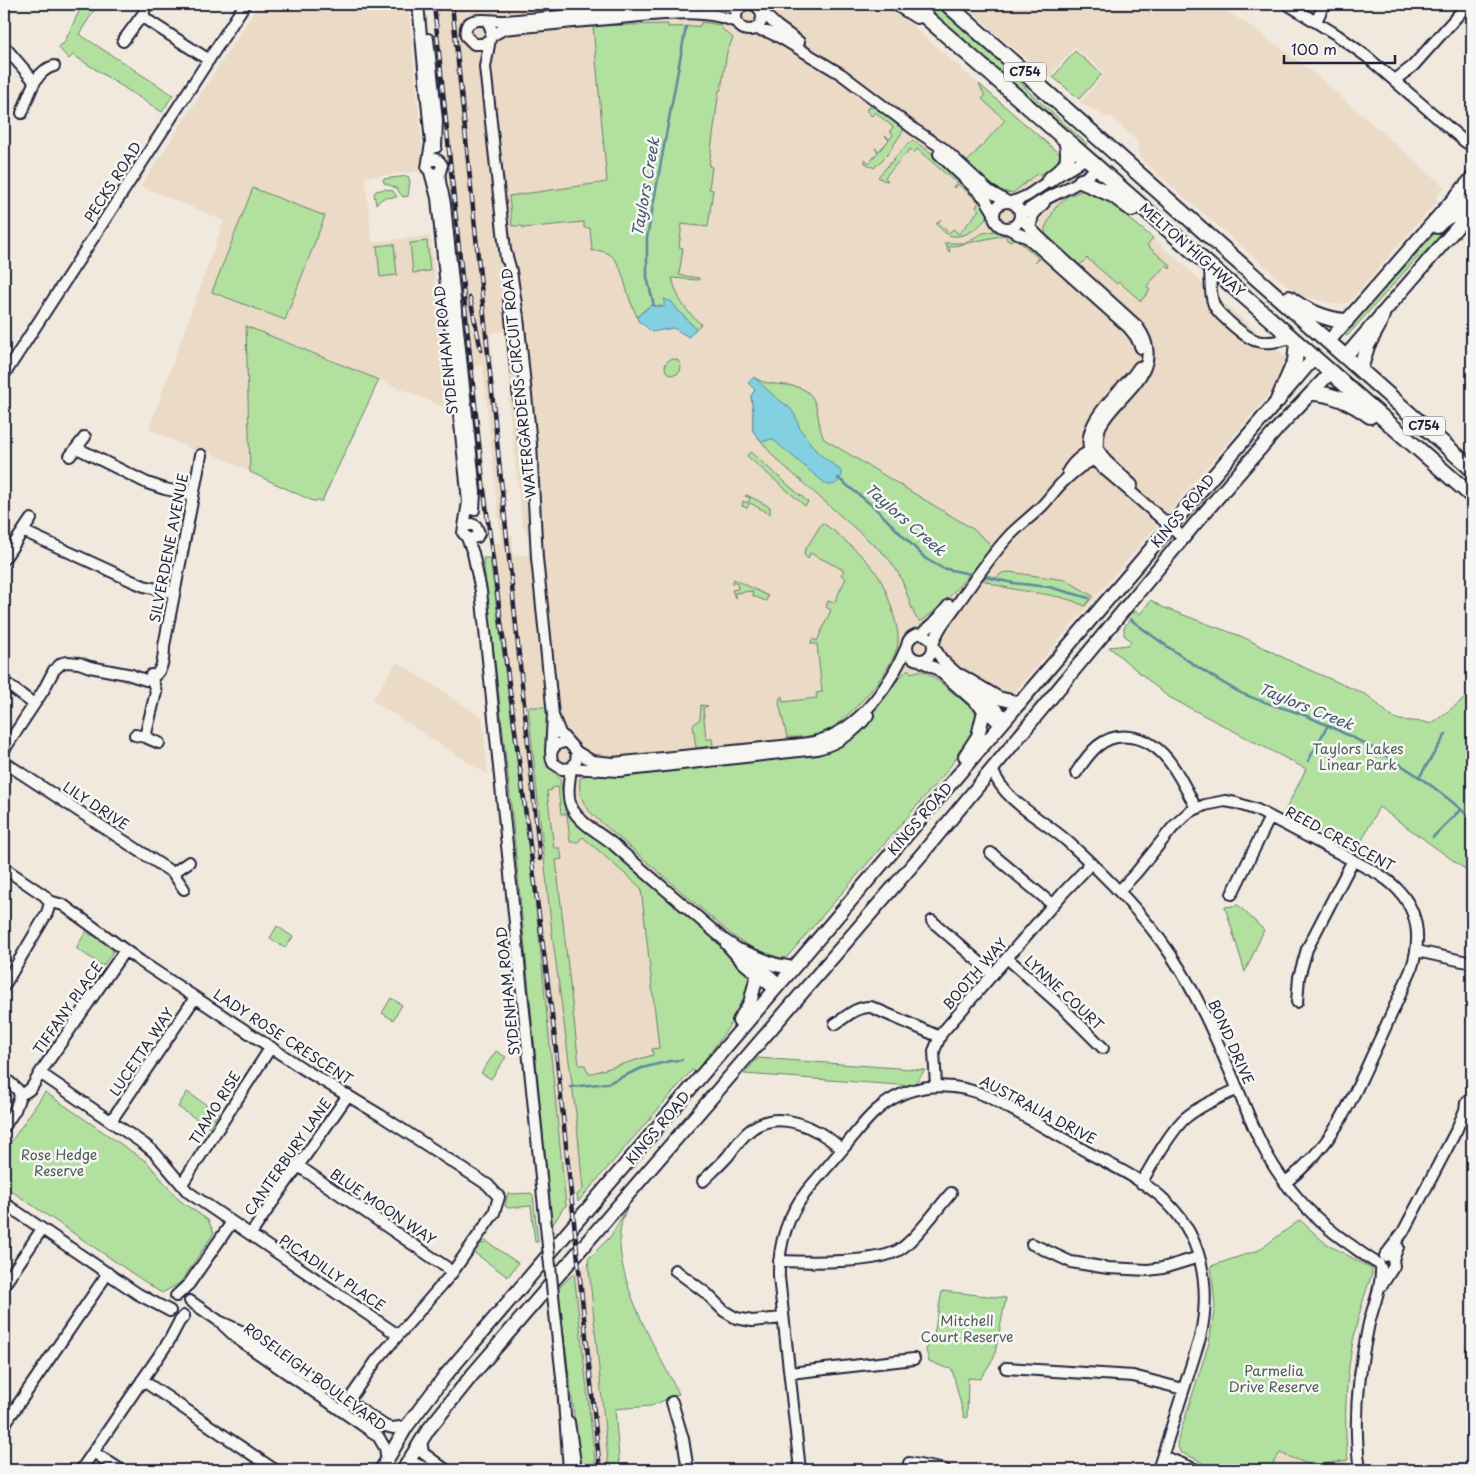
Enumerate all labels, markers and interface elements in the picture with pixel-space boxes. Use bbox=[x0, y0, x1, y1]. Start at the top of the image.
scale bar bbox=[1284, 32, 1395, 64]
text: 100 m bbox=[1291, 37, 1337, 60]
road number: C754 bbox=[1004, 62, 1046, 82]
water label: Taylors Creek bbox=[624, 134, 665, 238]
street label: PECKS ROAD bbox=[79, 138, 146, 226]
street label: MELTON HIGHWAY bbox=[1135, 198, 1250, 302]
street label: WATERGARDENS CIRCUIT ROAD bbox=[496, 267, 541, 499]
street label: SYDENHAM ROAD bbox=[428, 285, 463, 415]
road number: C754 bbox=[1403, 416, 1445, 436]
street label: KINGS ROAD bbox=[1146, 469, 1220, 552]
street label: SILVERDENE AVENUE bbox=[144, 471, 193, 624]
water label: Taylors Creek bbox=[861, 477, 952, 561]
water label: Taylors Creek bbox=[1256, 676, 1358, 735]
park label: Taylors Lakes Linear Park bbox=[1312, 738, 1404, 775]
street label: LILY DRIVE bbox=[59, 776, 134, 835]
street label: KINGS ROAD bbox=[882, 778, 957, 860]
street label: REED CRESCENT bbox=[1282, 801, 1399, 876]
street label: SYDENHAM ROAD bbox=[490, 926, 525, 1056]
street label: BOOTH WAY bbox=[937, 933, 1012, 1014]
street label: LYNNE COURT bbox=[1020, 950, 1109, 1035]
street label: TIFFANY PLACE bbox=[28, 957, 107, 1058]
street label: LADY ROSE CRESCENT bbox=[210, 984, 357, 1090]
street label: BOND DRIVE bbox=[1203, 996, 1260, 1088]
street label: LUCETTA WAY bbox=[104, 1003, 179, 1100]
street label: TIAMO RISE bbox=[184, 1067, 246, 1149]
street label: AUSTRALIA DRIVE bbox=[976, 1070, 1100, 1149]
street label: KINGS ROAD bbox=[621, 1086, 695, 1169]
street label: CANTERBURY LANE bbox=[239, 1094, 336, 1220]
park label: Rose Hedge Reserve bbox=[21, 1144, 97, 1181]
street label: BLUE MOON WAY bbox=[326, 1163, 440, 1250]
street label: PICADILLY PLACE bbox=[275, 1229, 390, 1316]
park label: Mitchell Court Reserve bbox=[920, 1310, 1014, 1347]
street label: ROSELEIGH BOULEVARD bbox=[240, 1318, 391, 1436]
park label: Parmelia Drive Reserve bbox=[1229, 1360, 1319, 1397]

